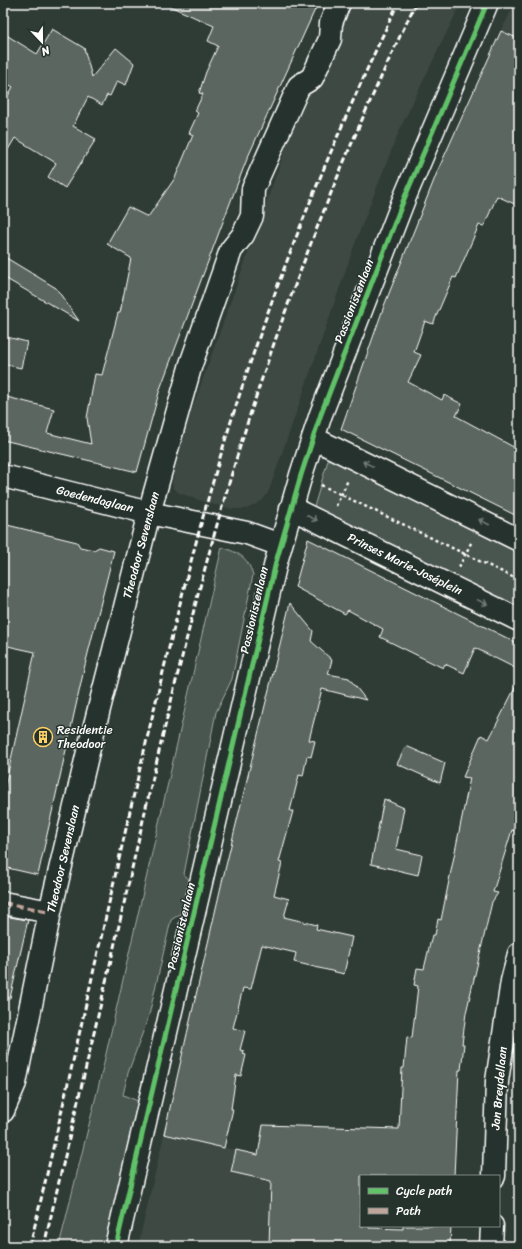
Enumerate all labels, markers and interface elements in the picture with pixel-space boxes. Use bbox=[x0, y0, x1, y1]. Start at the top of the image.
north arrow bbox=[22, 22, 62, 62]
text: N bbox=[38, 40, 54, 61]
street label: Passionistenlaan bbox=[328, 255, 380, 346]
one-way arrow bbox=[362, 460, 374, 468]
street label: Goedendaglaan bbox=[54, 479, 136, 519]
street label: Theodoor Sevenslaan bbox=[116, 489, 166, 601]
one-way arrow bbox=[306, 515, 318, 522]
one-way arrow bbox=[478, 518, 490, 525]
street label: Prinses Marie-Joséplein bbox=[344, 527, 467, 602]
street label: Passionistenlaan bbox=[233, 564, 275, 656]
one-way arrow bbox=[475, 598, 487, 606]
place label: Residentie Theodoor bbox=[57, 719, 113, 755]
building icon: Residentie Theodoor bbox=[32, 726, 54, 748]
street label: Theodoor Sevenslaan bbox=[40, 802, 86, 915]
street label: Passionistenlaan bbox=[160, 880, 202, 972]
street label: Jan Breydellaan bbox=[484, 1045, 514, 1132]
legend bbox=[360, 1175, 500, 1227]
text: Cycle path bbox=[396, 1180, 452, 1202]
text: Path bbox=[396, 1200, 421, 1222]

